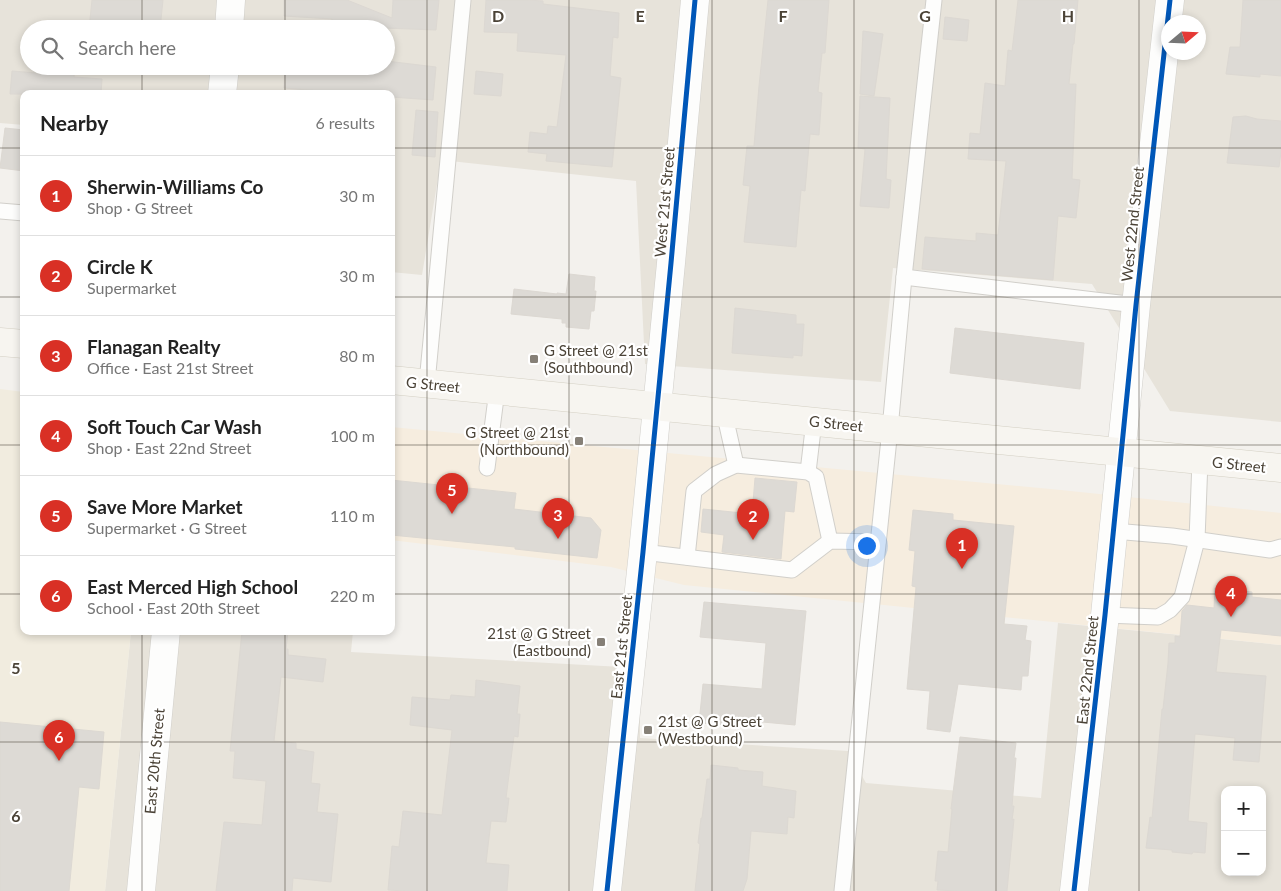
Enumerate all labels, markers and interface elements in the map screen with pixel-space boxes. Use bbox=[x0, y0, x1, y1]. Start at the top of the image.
text: D bbox=[492, 6, 504, 25]
text: E bbox=[635, 6, 645, 25]
text: F bbox=[778, 6, 788, 25]
text: G bbox=[919, 6, 931, 25]
text: H bbox=[1062, 6, 1074, 25]
north arrow bbox=[1161, 15, 1206, 60]
search box bbox=[20, 20, 395, 75]
icon: search bbox=[38, 34, 66, 62]
text: Search here bbox=[78, 36, 176, 59]
text: Nearby bbox=[40, 110, 108, 135]
text: 6 results bbox=[315, 113, 375, 132]
street label: West 21st Street bbox=[650, 145, 678, 258]
street label: West 22nd Street bbox=[1117, 165, 1147, 283]
text: Sherwin-Williams Co bbox=[87, 175, 264, 198]
text: 1 bbox=[51, 186, 61, 205]
text: 30 m bbox=[339, 186, 375, 205]
text: Shop · G Street bbox=[87, 198, 193, 217]
text: Circle K bbox=[87, 255, 153, 278]
text: 2 bbox=[51, 266, 61, 285]
text: 30 m bbox=[339, 266, 375, 285]
text: Supermarket bbox=[87, 278, 176, 297]
text: Flanagan Realty bbox=[87, 335, 221, 358]
place label: G Street @ 21st (Southbound) bbox=[544, 341, 648, 376]
text: 3 bbox=[51, 346, 61, 365]
text: 80 m bbox=[339, 346, 375, 365]
marker: G Street @ 21st (Southbound) bbox=[528, 353, 540, 365]
text: Office · East 21st Street bbox=[87, 358, 254, 377]
street label: G Street bbox=[405, 372, 462, 396]
street label: G Street bbox=[808, 411, 865, 435]
text: Soft Touch Car Wash bbox=[87, 415, 262, 438]
place label: G Street @ 21st (Northbound) bbox=[465, 423, 570, 458]
text: 4 bbox=[51, 426, 61, 445]
text: 100 m bbox=[330, 426, 375, 445]
marker: G Street @ 21st (Northbound) bbox=[573, 435, 585, 447]
text: Shop · East 22nd Street bbox=[87, 438, 251, 457]
street label: G Street bbox=[1211, 452, 1268, 476]
pin: 5 bbox=[436, 473, 468, 514]
text: Save More Market bbox=[87, 495, 243, 518]
pin: 3 bbox=[542, 498, 574, 539]
pin: 2 bbox=[737, 499, 769, 540]
text: 5 bbox=[51, 506, 61, 525]
text: 110 m bbox=[330, 506, 375, 525]
text: Supermarket · G Street bbox=[87, 518, 247, 537]
pin: 1 bbox=[946, 528, 978, 569]
your location bbox=[854, 533, 880, 559]
text: East Merced High School bbox=[87, 575, 298, 598]
pin: 4 bbox=[1215, 576, 1247, 617]
text: 6 bbox=[51, 586, 61, 605]
text: 220 m bbox=[330, 586, 375, 605]
street label: East 21st Street bbox=[607, 594, 635, 700]
text: School · East 20th Street bbox=[87, 598, 260, 617]
street label: East 22nd Street bbox=[1072, 614, 1102, 725]
place label: 21st @ G Street (Eastbound) bbox=[487, 624, 592, 659]
marker: 21st @ G Street (Eastbound) bbox=[595, 636, 607, 648]
text: 5 bbox=[11, 658, 21, 677]
street label: East 20th Street bbox=[140, 707, 168, 815]
place label: 21st @ G Street (Westbound) bbox=[658, 712, 762, 747]
pin: 6 bbox=[43, 720, 75, 761]
marker: 21st @ G Street (Westbound) bbox=[642, 724, 654, 736]
map controls bbox=[1221, 786, 1266, 876]
button: + bbox=[1221, 786, 1266, 831]
text: 6 bbox=[11, 806, 21, 825]
button: − bbox=[1221, 831, 1266, 876]

